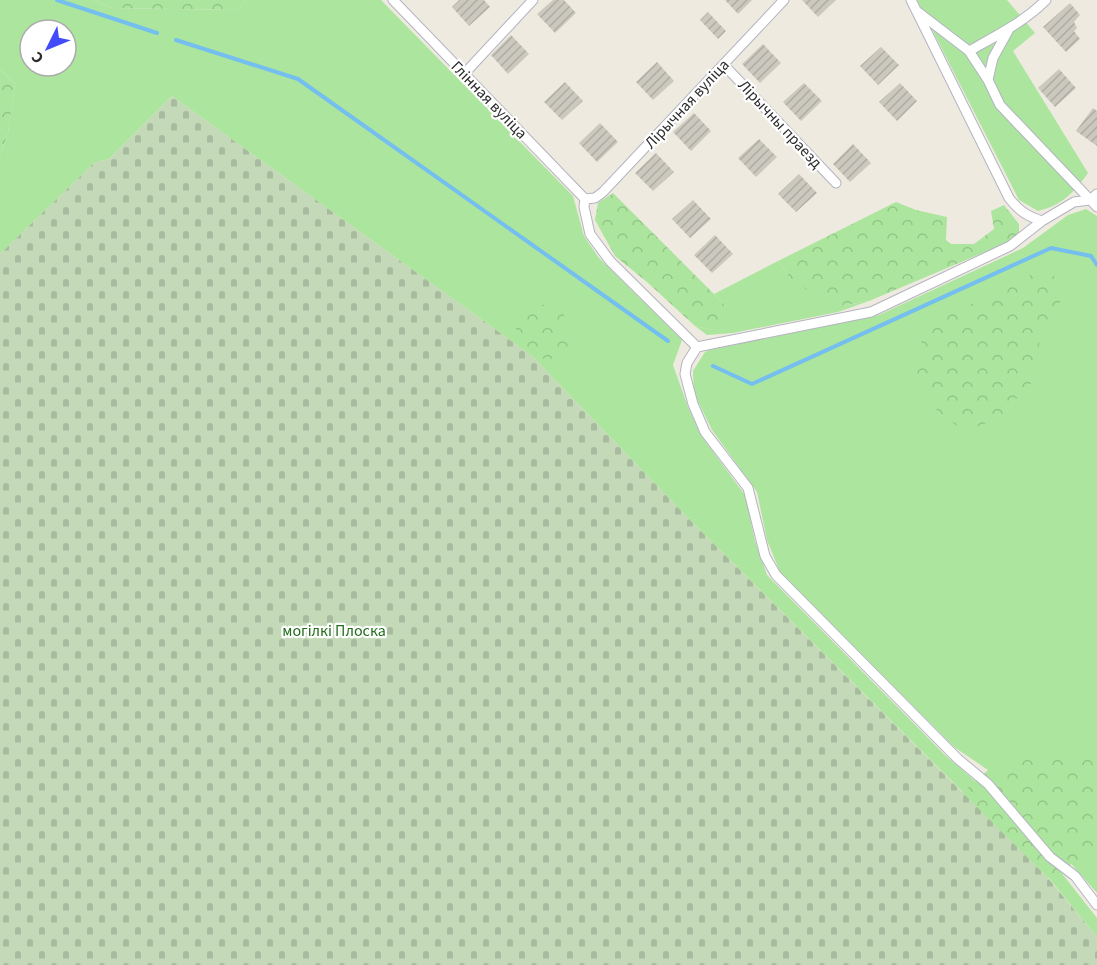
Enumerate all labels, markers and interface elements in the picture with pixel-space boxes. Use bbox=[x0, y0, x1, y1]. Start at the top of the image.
north arrow bbox=[18, 18, 78, 78]
text: С bbox=[27, 47, 49, 68]
street label: Лірычная вуліца bbox=[640, 54, 734, 154]
street label: Глінная вуліца bbox=[446, 56, 532, 144]
street label: Лірычны праезд bbox=[733, 75, 827, 174]
park label: могілкі Плоска bbox=[282, 620, 386, 642]

